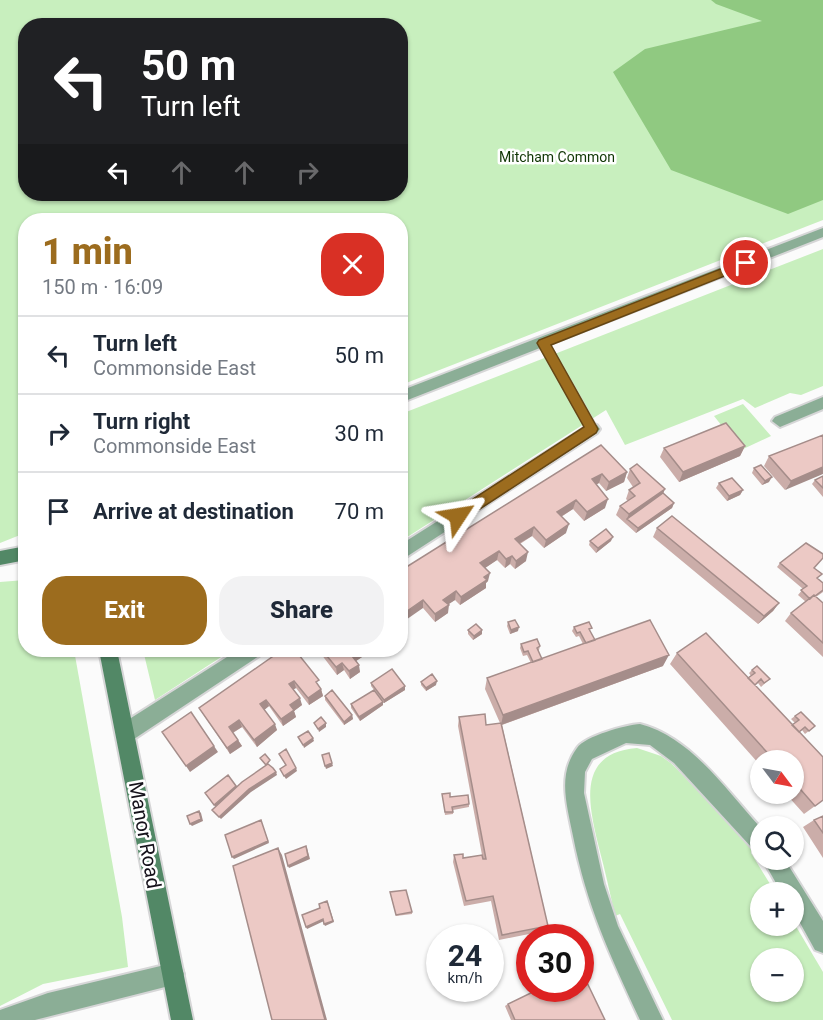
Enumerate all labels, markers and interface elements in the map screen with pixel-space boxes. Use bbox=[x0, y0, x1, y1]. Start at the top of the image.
text: 50 m bbox=[141, 41, 236, 90]
icon: left bbox=[42, 42, 120, 120]
text: Turn left bbox=[141, 91, 241, 123]
park label: Mitcham Common bbox=[499, 149, 615, 165]
icon: left bbox=[102, 156, 135, 189]
icon: ahead bbox=[165, 156, 198, 189]
icon: ahead bbox=[228, 156, 261, 189]
icon: right bbox=[291, 156, 324, 189]
text: 1 min bbox=[42, 231, 133, 273]
button: close bbox=[321, 233, 384, 296]
pin bbox=[720, 237, 771, 288]
icon: arrive bbox=[729, 246, 762, 279]
text: 150 m · 16:09 bbox=[42, 275, 163, 299]
text: Turn left bbox=[93, 331, 177, 356]
icon: left bbox=[42, 339, 75, 372]
text: 50 m bbox=[335, 343, 384, 368]
text: Commonside East bbox=[93, 356, 256, 380]
text: Turn right bbox=[93, 409, 190, 434]
icon: right bbox=[42, 417, 75, 450]
text: 30 m bbox=[335, 421, 384, 446]
text: Commonside East bbox=[93, 434, 256, 458]
position arrow bbox=[426, 484, 490, 548]
icon: arrive bbox=[42, 495, 75, 528]
text: Arrive at destination bbox=[93, 499, 294, 524]
text: 70 m bbox=[335, 499, 384, 524]
button: Exit bbox=[42, 576, 207, 645]
button: Share bbox=[219, 576, 384, 645]
north arrow bbox=[750, 750, 804, 804]
map controls bbox=[750, 750, 804, 1002]
street label: Manor Road bbox=[124, 780, 166, 890]
button: search bbox=[750, 816, 804, 870]
button: + bbox=[750, 882, 804, 936]
speed limit sign: 30 bbox=[516, 924, 594, 1002]
text: 24 bbox=[448, 938, 482, 973]
button: − bbox=[750, 948, 804, 1002]
text: km/h bbox=[447, 969, 483, 987]

